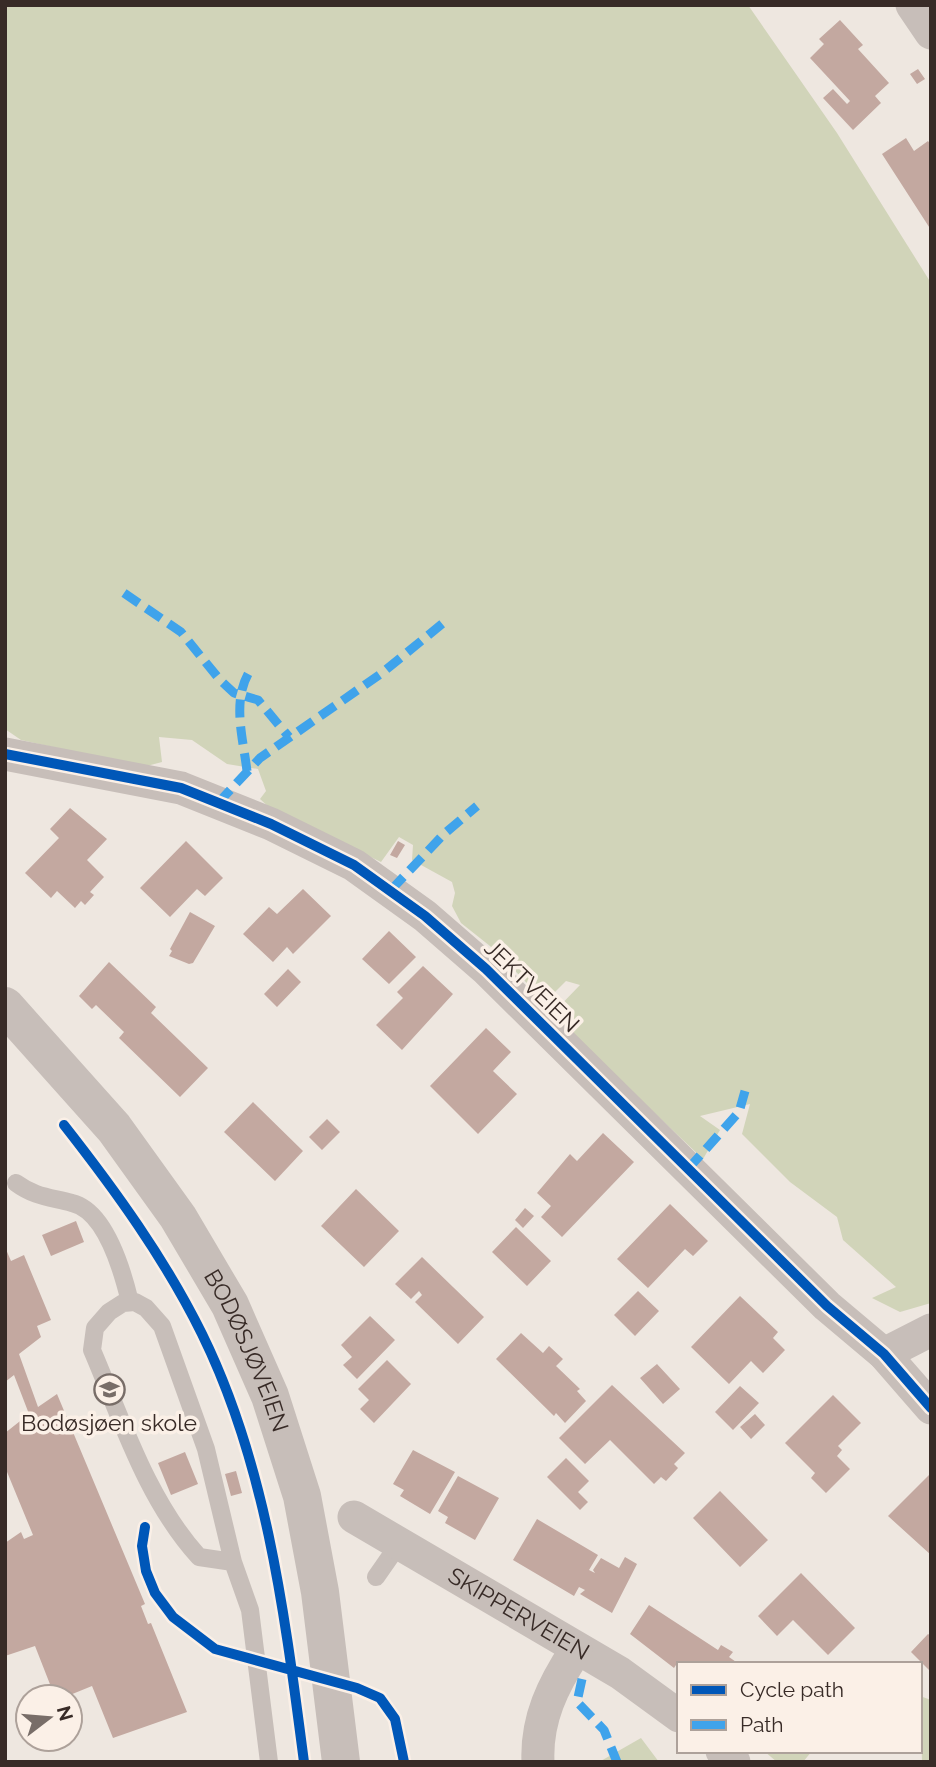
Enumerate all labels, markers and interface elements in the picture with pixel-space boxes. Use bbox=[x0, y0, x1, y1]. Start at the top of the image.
street label: JEKTVEIEN bbox=[479, 934, 585, 1037]
street label: BODØSJØVEIEN bbox=[199, 1264, 295, 1435]
school or university icon: Bodøsjøen skole bbox=[92, 1372, 126, 1406]
place label: Bodøsjøen skole bbox=[21, 1409, 197, 1436]
street label: SKIPPERVEIEN bbox=[444, 1561, 594, 1665]
legend bbox=[677, 1662, 922, 1753]
text: Cycle path bbox=[740, 1677, 844, 1702]
north arrow bbox=[14, 1683, 84, 1753]
text: N bbox=[53, 1703, 78, 1723]
text: Path bbox=[740, 1712, 784, 1737]

